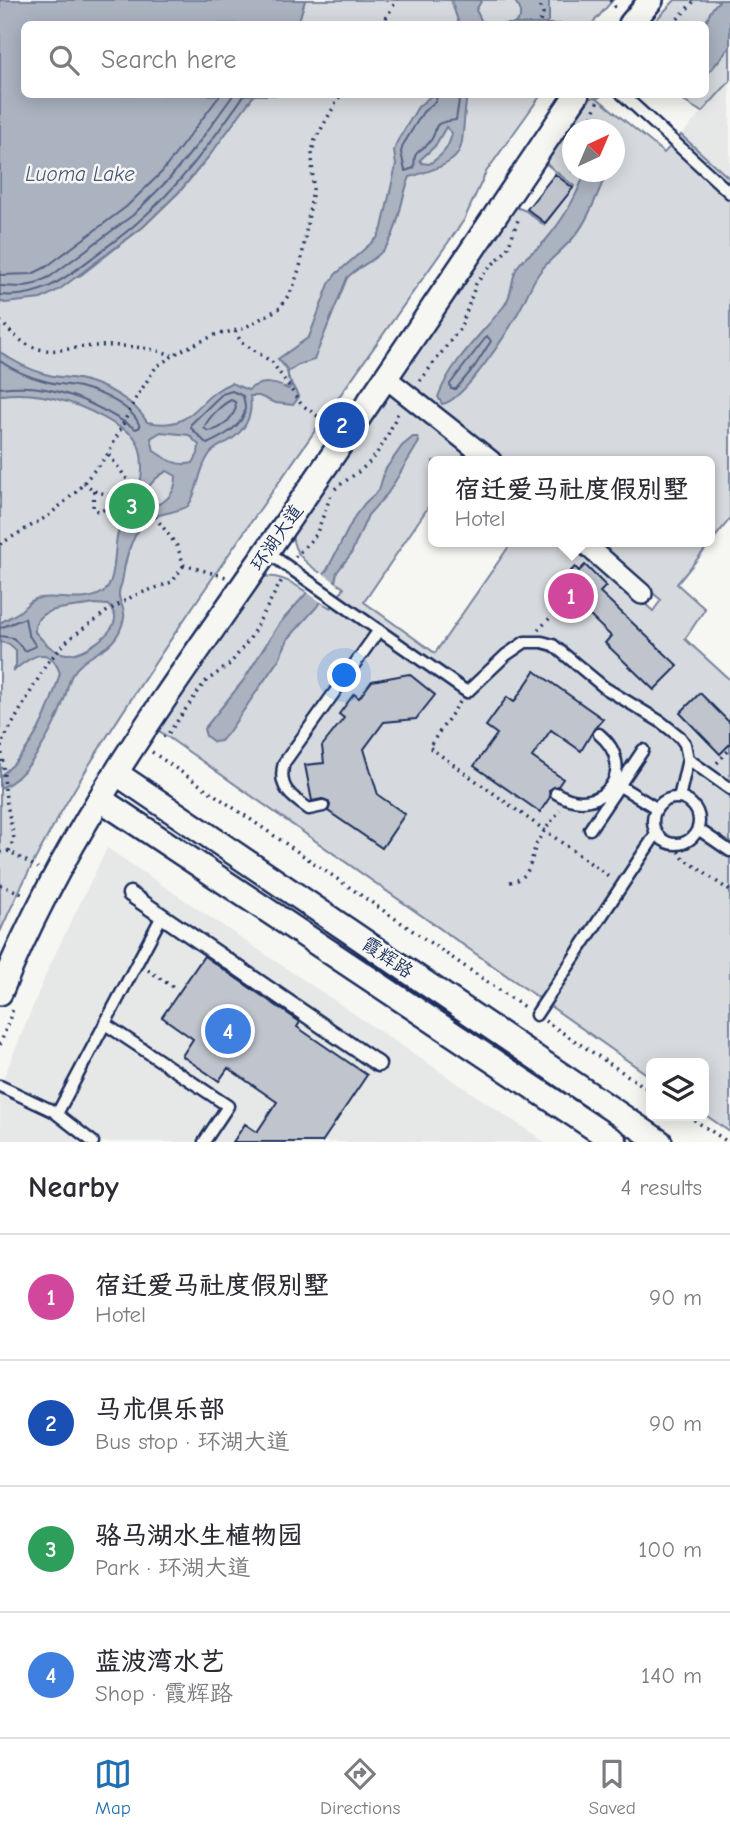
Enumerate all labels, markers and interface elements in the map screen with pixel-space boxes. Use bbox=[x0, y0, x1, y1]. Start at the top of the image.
search box bbox=[21, 21, 709, 98]
icon: search bbox=[45, 41, 83, 79]
text: Search here bbox=[101, 45, 236, 75]
north arrow bbox=[562, 119, 625, 182]
water label: Luoma Lake bbox=[25, 162, 135, 186]
pin: 2 bbox=[319, 399, 365, 451]
popup bbox=[428, 456, 715, 547]
text: 宿迁爱马社度假别墅 bbox=[454, 475, 689, 505]
pin: 3 bbox=[109, 480, 155, 532]
street label: 环湖大道 bbox=[246, 500, 308, 575]
text: Hotel bbox=[454, 505, 506, 532]
pin: 1 bbox=[548, 570, 594, 622]
your location bbox=[327, 658, 361, 692]
street label: 霞辉路 bbox=[358, 933, 417, 983]
pin: 4 bbox=[205, 1005, 251, 1057]
map controls bbox=[646, 1058, 709, 1121]
button: layers bbox=[646, 1058, 709, 1121]
text: Nearby bbox=[28, 1170, 119, 1205]
text: 4 results bbox=[620, 1174, 702, 1201]
text: 宿迁爱马社度假别墅 bbox=[95, 1271, 329, 1301]
text: 1 bbox=[46, 1284, 56, 1311]
text: 90 m bbox=[649, 1284, 702, 1311]
text: Hotel bbox=[95, 1301, 146, 1328]
text: 马术俱乐部 bbox=[95, 1395, 225, 1425]
text: 2 bbox=[45, 1410, 57, 1437]
text: 90 m bbox=[649, 1410, 702, 1437]
text: Bus stop · 环湖大道 bbox=[95, 1428, 290, 1455]
text: 骆马湖水生植物园 bbox=[95, 1521, 303, 1551]
text: 3 bbox=[45, 1536, 57, 1563]
text: 100 m bbox=[638, 1536, 702, 1563]
text: Park · 环湖大道 bbox=[95, 1554, 250, 1581]
text: 蓝波湾水艺 bbox=[95, 1647, 225, 1677]
text: 4 bbox=[46, 1662, 56, 1689]
text: 140 m bbox=[641, 1662, 702, 1689]
text: Shop · 霞辉路 bbox=[95, 1680, 233, 1707]
tab: Map bbox=[94, 1755, 132, 1819]
tab: Directions bbox=[320, 1755, 400, 1819]
tab: Saved bbox=[589, 1755, 636, 1819]

